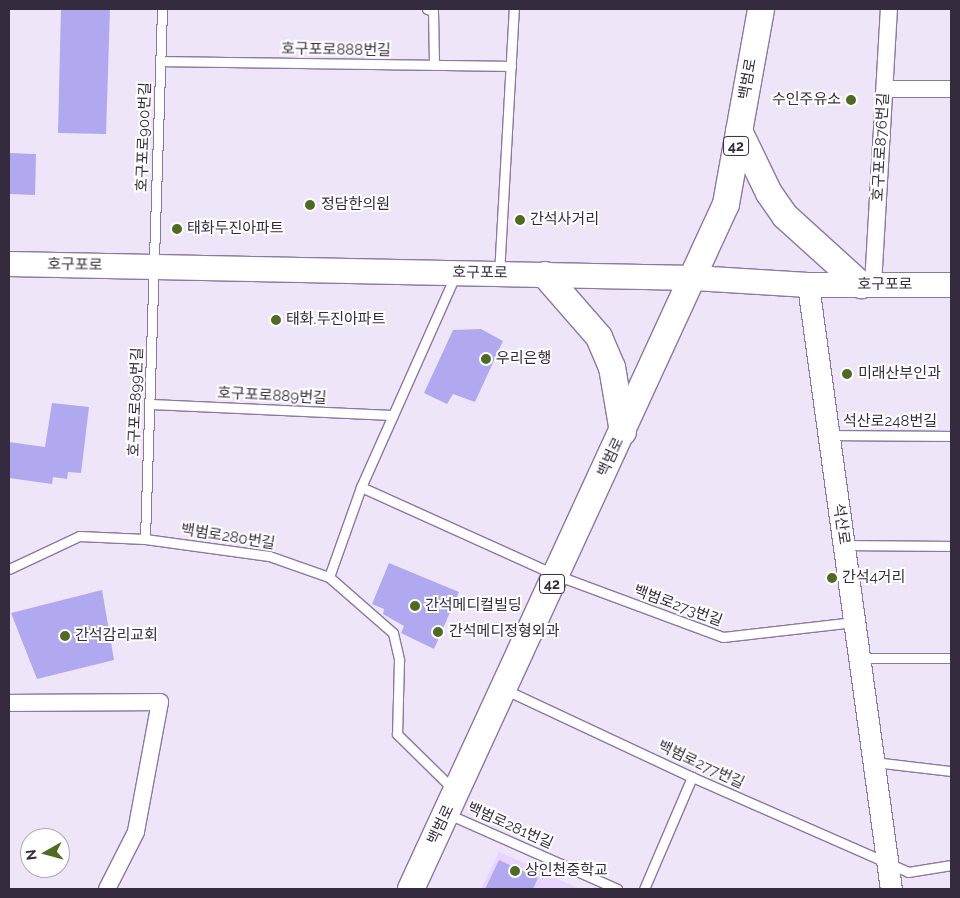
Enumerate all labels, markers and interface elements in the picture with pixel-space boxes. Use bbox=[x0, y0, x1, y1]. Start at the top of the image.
street label: 호구포로888번길 bbox=[281, 40, 391, 60]
street label: 백범로 bbox=[736, 57, 760, 101]
street label: 호구포로900번길 bbox=[133, 82, 155, 192]
place label: 수인주유소 bbox=[772, 91, 841, 109]
street label: 호구포로876번길 bbox=[869, 92, 893, 202]
marker: 수인주유소 bbox=[845, 94, 857, 106]
road number: 42 bbox=[722, 134, 750, 158]
place label: 정담한의원 bbox=[321, 196, 390, 214]
marker: 정담한의원 bbox=[303, 198, 317, 212]
place label: 간석사거리 bbox=[530, 211, 599, 229]
marker: 간석사거리 bbox=[514, 214, 526, 226]
place label: 태화두진아파트 bbox=[187, 220, 284, 238]
marker: 태화두진아파트 bbox=[171, 223, 183, 235]
street label: 호구포로 bbox=[47, 256, 103, 274]
street label: 호구포로 bbox=[452, 264, 508, 282]
street label: 호구포로 bbox=[857, 276, 913, 294]
place label: 태화.두진아파트 bbox=[286, 311, 385, 329]
marker: 태화.두진아파트 bbox=[270, 314, 282, 326]
street label: 호구포로899번길 bbox=[125, 347, 147, 457]
place label: 우리은행 bbox=[496, 350, 551, 368]
marker: 우리은행 bbox=[480, 353, 492, 365]
place label: 미래산부인과 bbox=[858, 365, 941, 383]
marker: 미래산부인과 bbox=[840, 367, 854, 381]
street label: 호구포로889번길 bbox=[217, 384, 327, 408]
street label: 석산로248번길 bbox=[843, 413, 937, 431]
street label: 백범로 bbox=[594, 434, 628, 480]
street label: 석산로 bbox=[829, 502, 853, 546]
street label: 백범로280번길 bbox=[180, 521, 276, 553]
place label: 간석4거리 bbox=[842, 569, 905, 587]
road number: 42 bbox=[538, 572, 566, 596]
marker: 간석4거리 bbox=[826, 572, 838, 584]
street label: 백범로273번길 bbox=[631, 582, 725, 630]
place label: 간석메디컬빌딩 bbox=[425, 597, 522, 615]
marker: 간석메디컬빌딩 bbox=[409, 600, 421, 612]
place label: 간석메디정형외과 bbox=[449, 623, 559, 641]
marker: 간석메디정형외과 bbox=[431, 625, 445, 639]
place label: 간석감리교회 bbox=[75, 627, 158, 645]
marker: 간석감리교회 bbox=[59, 630, 71, 642]
street label: 백범로277번길 bbox=[655, 737, 747, 793]
street label: 백범로281번길 bbox=[464, 799, 556, 853]
street label: 백범로 bbox=[424, 802, 458, 848]
north arrow bbox=[20, 828, 70, 878]
text: N bbox=[23, 848, 40, 861]
place label: 상인천중학교 bbox=[525, 862, 608, 880]
marker: 상인천중학교 bbox=[509, 865, 521, 877]

